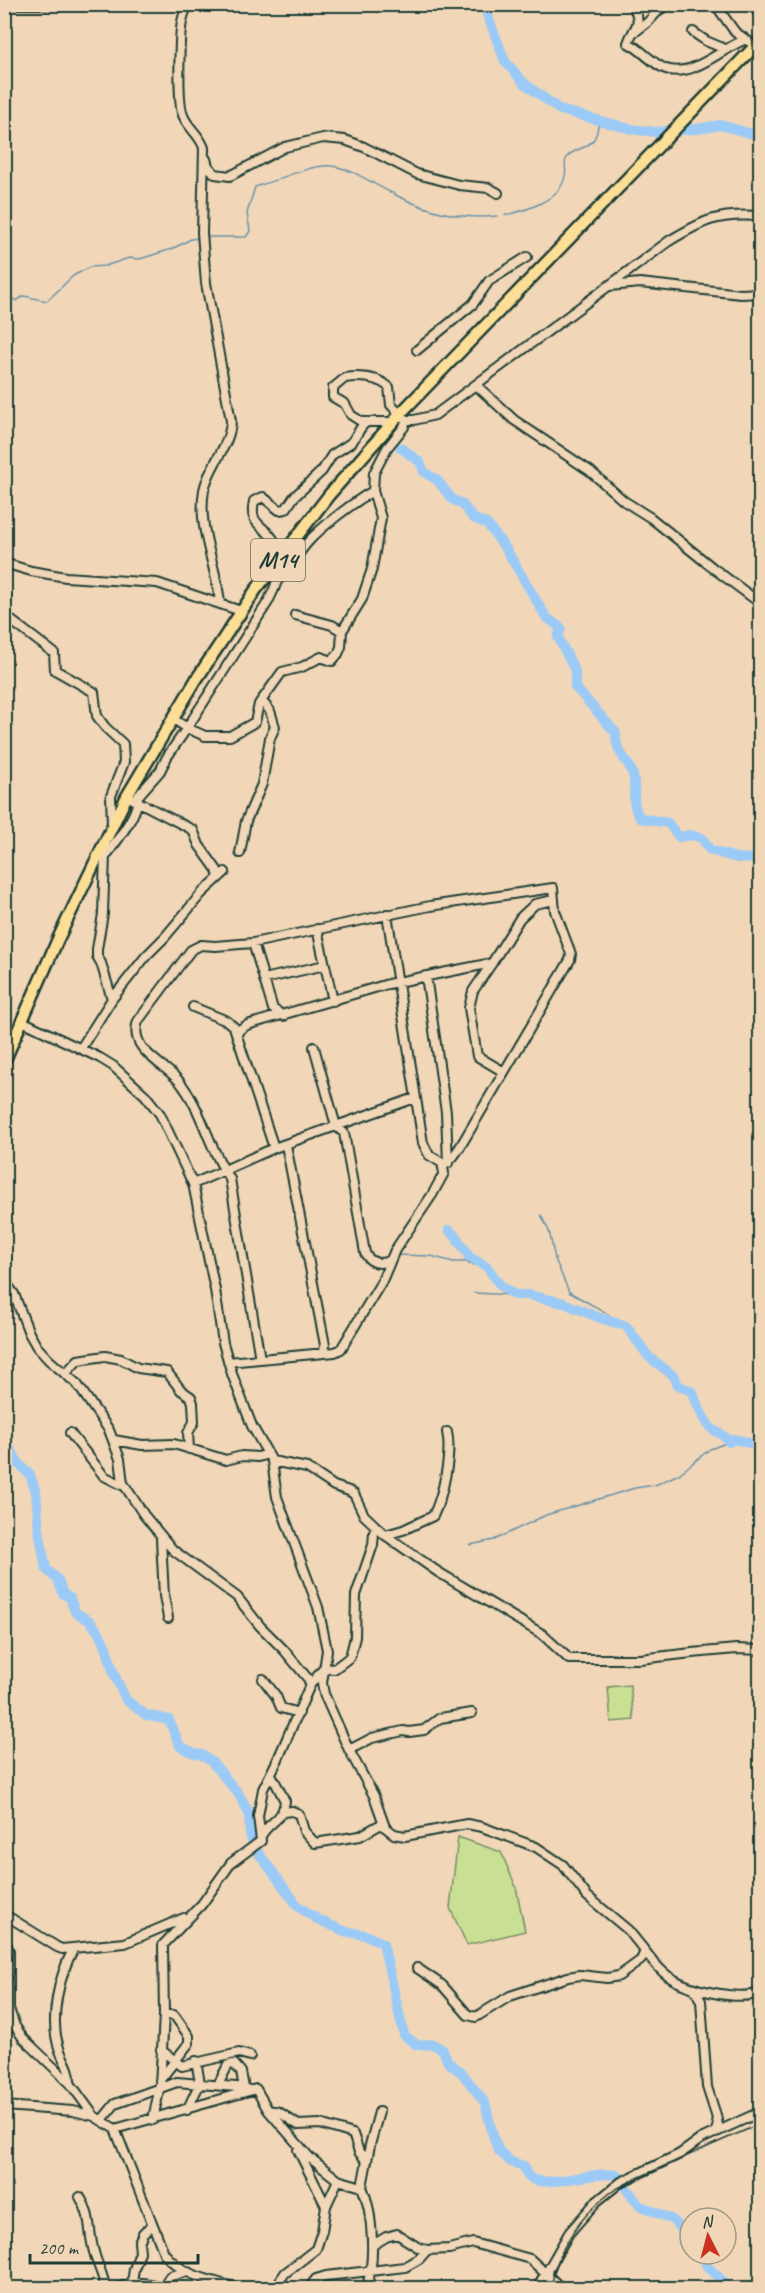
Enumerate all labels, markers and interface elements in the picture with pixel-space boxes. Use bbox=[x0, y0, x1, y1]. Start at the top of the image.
road number: M14 bbox=[251, 539, 305, 581]
north arrow bbox=[678, 2206, 738, 2266]
text: N bbox=[701, 2211, 716, 2233]
scale bar bbox=[30, 2227, 198, 2265]
text: 200 m bbox=[39, 2237, 80, 2259]

